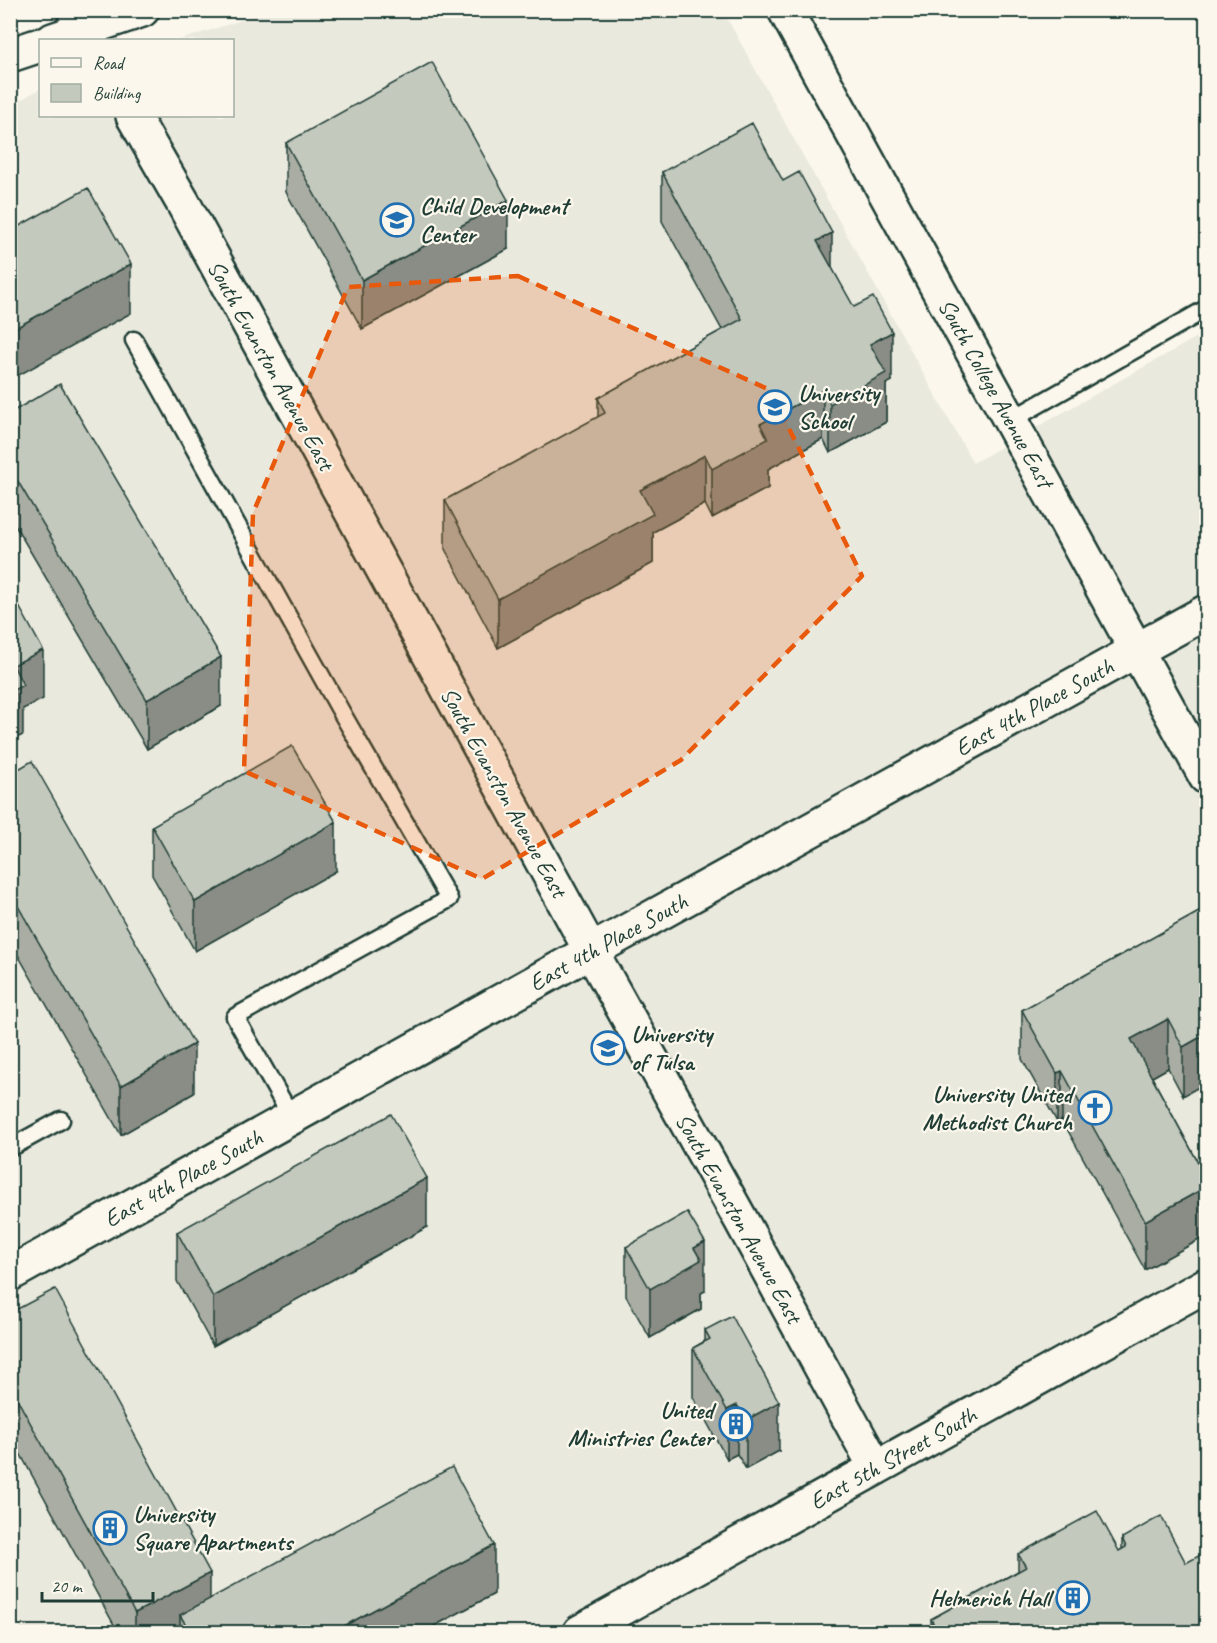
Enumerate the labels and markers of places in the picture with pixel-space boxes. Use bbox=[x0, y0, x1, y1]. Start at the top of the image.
place label: Child Development Center bbox=[420, 191, 572, 249]
school or university icon: Child Development Center bbox=[379, 202, 415, 238]
place label: University School bbox=[798, 378, 882, 436]
school or university icon: University School bbox=[757, 389, 793, 425]
place label: University of Tulsa bbox=[631, 1019, 715, 1077]
school or university icon: University of Tulsa bbox=[590, 1030, 626, 1066]
place label: University United Methodist Church bbox=[922, 1079, 1076, 1137]
church icon: University United Methodist Church bbox=[1077, 1090, 1113, 1126]
place label: United Ministries Center bbox=[568, 1395, 717, 1453]
building icon: United Ministries Center bbox=[718, 1406, 754, 1442]
place label: University Square Apartments bbox=[133, 1499, 295, 1557]
building icon: University Square Apartments bbox=[92, 1510, 128, 1546]
building icon: Helmerich Hall bbox=[1055, 1580, 1091, 1616]
place label: Helmerich Hall bbox=[929, 1583, 1055, 1613]

